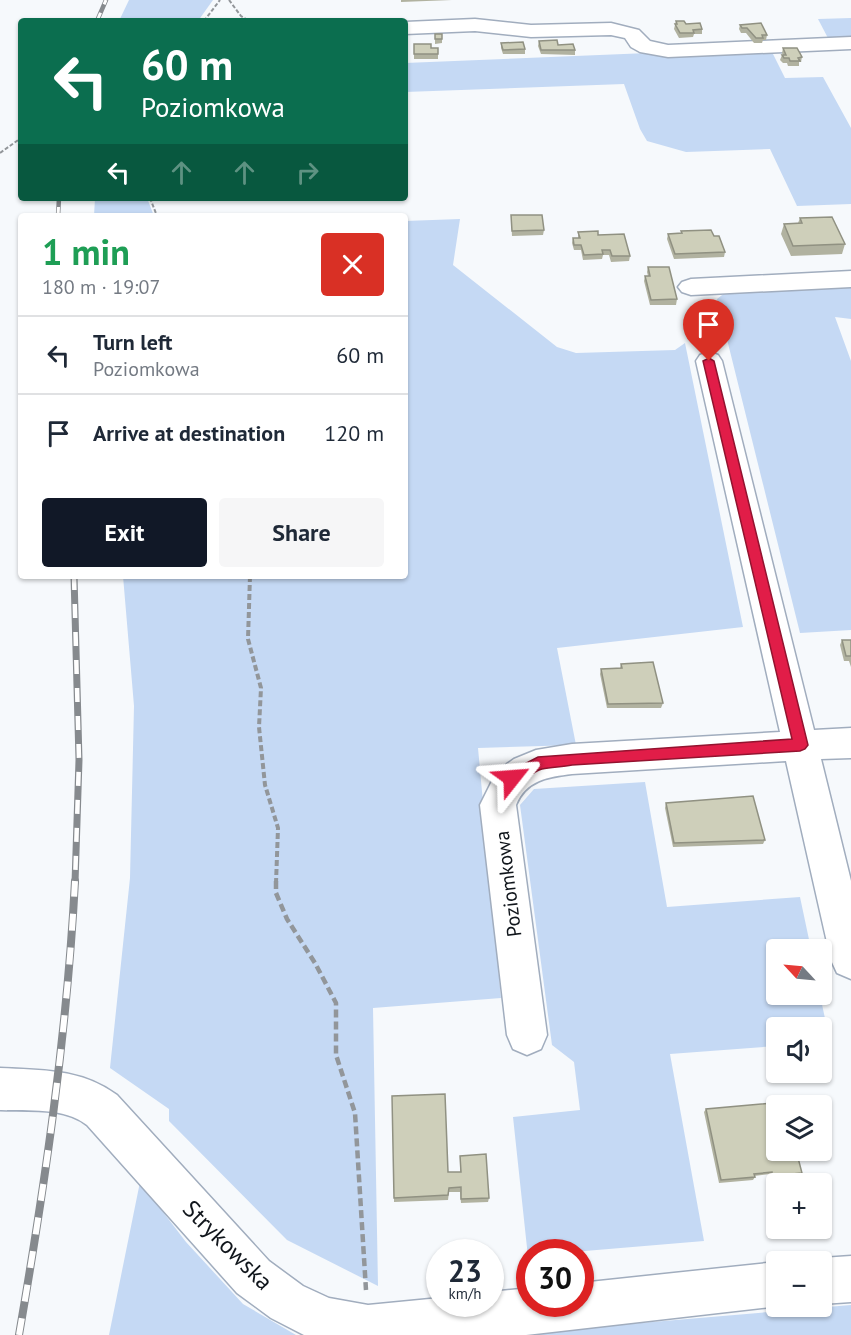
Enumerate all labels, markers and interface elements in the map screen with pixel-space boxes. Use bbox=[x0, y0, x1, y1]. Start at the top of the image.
text: 60 m bbox=[141, 37, 233, 92]
icon: left bbox=[42, 42, 120, 120]
text: Poziomkowa bbox=[141, 90, 285, 124]
icon: left bbox=[102, 156, 135, 189]
icon: ahead bbox=[165, 156, 198, 189]
icon: ahead bbox=[228, 156, 261, 189]
icon: right bbox=[291, 156, 324, 189]
text: 1 min bbox=[42, 228, 130, 275]
button: close bbox=[321, 233, 384, 296]
text: 180 m · 19:07 bbox=[42, 274, 160, 300]
pin bbox=[683, 299, 734, 361]
icon: arrive bbox=[692, 308, 725, 341]
text: Turn left bbox=[93, 328, 173, 356]
icon: left bbox=[42, 339, 75, 372]
text: 60 m bbox=[336, 341, 384, 369]
text: Poziomkowa bbox=[93, 356, 200, 382]
icon: arrive bbox=[42, 417, 75, 450]
text: Arrive at destination bbox=[93, 419, 285, 447]
text: 120 m bbox=[324, 419, 384, 447]
button: Exit bbox=[42, 498, 207, 567]
button: Share bbox=[219, 498, 384, 567]
position arrow bbox=[480, 746, 544, 810]
street label: Poziomkowa bbox=[489, 830, 527, 938]
north arrow bbox=[766, 939, 832, 1005]
map controls bbox=[766, 939, 832, 1317]
button: sound bbox=[766, 1017, 832, 1083]
button: layers bbox=[766, 1095, 832, 1161]
button: + bbox=[766, 1173, 832, 1239]
street label: Strykowska bbox=[176, 1193, 280, 1297]
speed limit sign: 30 bbox=[516, 1239, 594, 1317]
text: 23 bbox=[448, 1251, 482, 1290]
button: − bbox=[766, 1251, 832, 1317]
text: km/h bbox=[449, 1284, 481, 1303]

